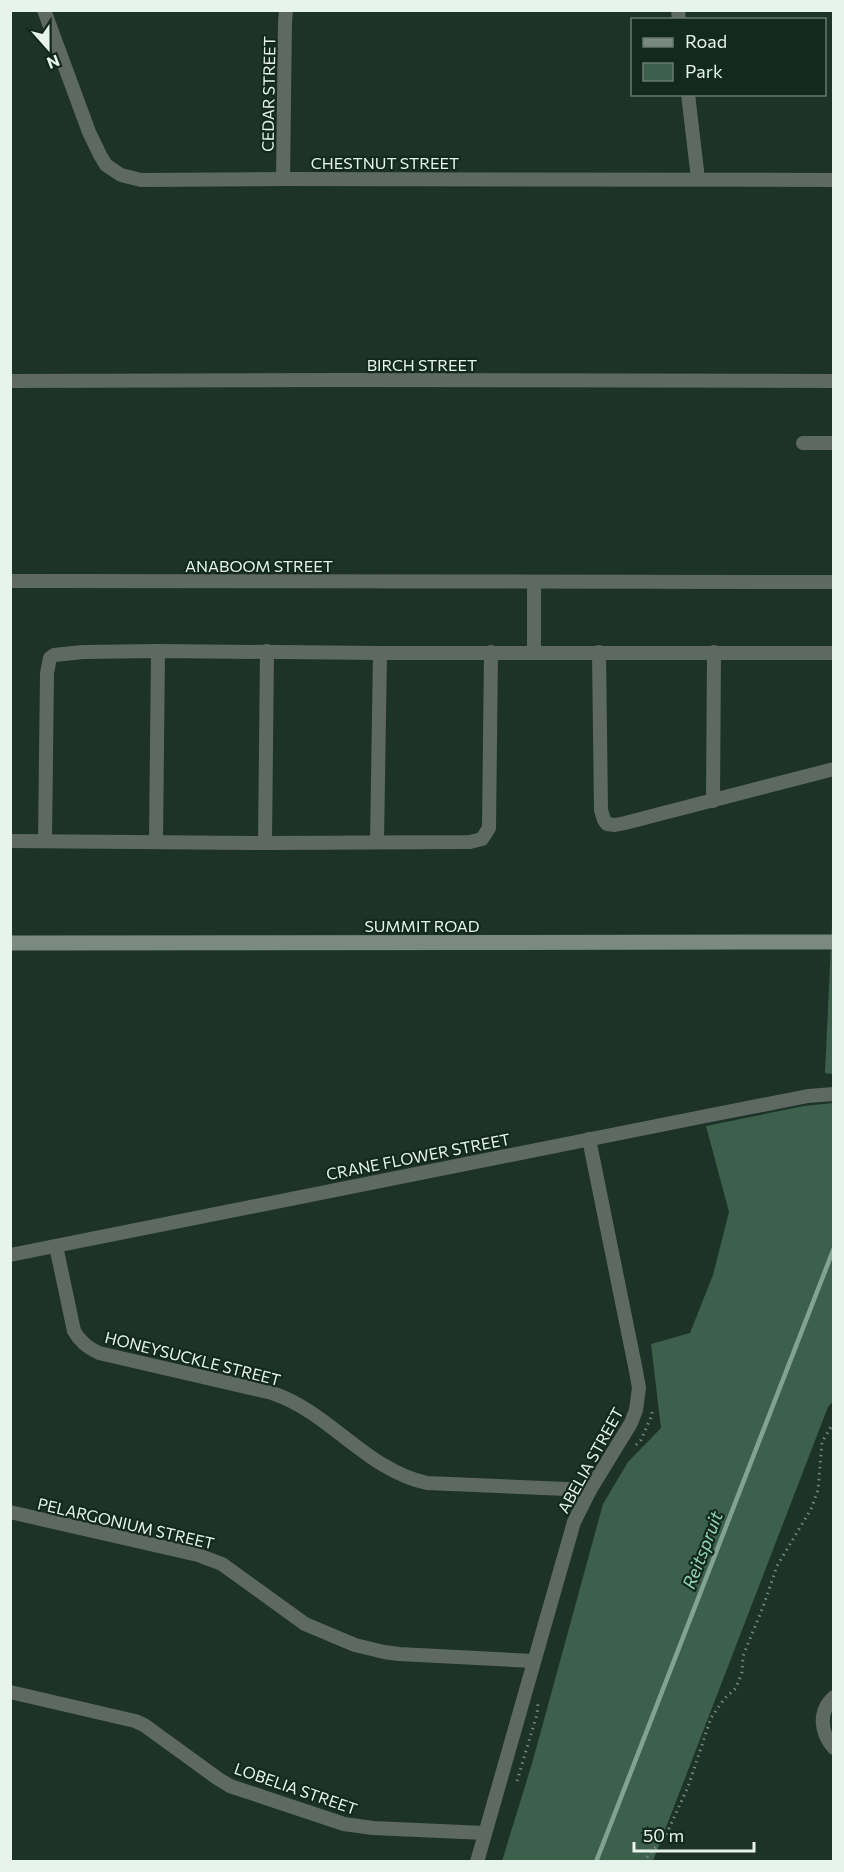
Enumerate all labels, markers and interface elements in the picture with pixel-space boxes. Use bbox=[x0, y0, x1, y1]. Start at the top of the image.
north arrow bbox=[18, 18, 78, 78]
legend bbox=[631, 18, 826, 96]
text: Road bbox=[685, 30, 727, 52]
street label: CEDAR STREET bbox=[257, 36, 279, 152]
text: N bbox=[45, 51, 63, 73]
text: Park bbox=[685, 60, 723, 82]
street label: CHESTNUT STREET bbox=[311, 153, 459, 172]
street label: BIRCH STREET bbox=[367, 355, 477, 374]
street label: ANABOOM STREET bbox=[185, 556, 333, 575]
street label: SUMMIT ROAD bbox=[364, 916, 480, 935]
street label: CRANE FLOWER STREET bbox=[324, 1129, 512, 1183]
street label: HONEYSUCKLE STREET bbox=[103, 1327, 283, 1389]
street label: ABELIA STREET bbox=[553, 1404, 627, 1516]
street label: PELARGONIUM STREET bbox=[36, 1493, 216, 1553]
water label: Reitspruit bbox=[677, 1508, 727, 1592]
street label: LOBELIA STREET bbox=[232, 1758, 360, 1818]
scale bar bbox=[634, 1815, 754, 1853]
text: 50 m bbox=[643, 1824, 684, 1846]

